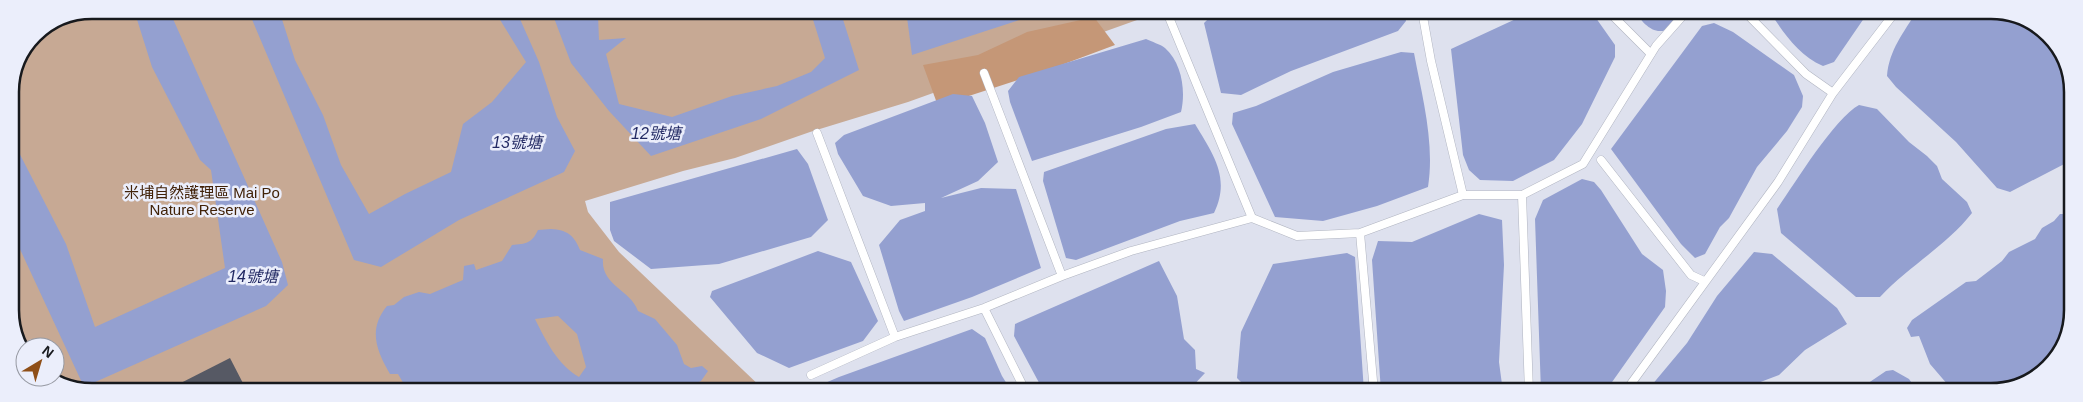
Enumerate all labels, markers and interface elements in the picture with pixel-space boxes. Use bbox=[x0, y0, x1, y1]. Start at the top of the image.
water label: 12號塘 bbox=[631, 125, 684, 142]
water label: 13號塘 bbox=[492, 134, 545, 151]
park label: 米埔自然護理區 Mai Po Nature Reserve bbox=[124, 184, 280, 218]
water label: 14號塘 bbox=[228, 268, 281, 285]
north arrow bbox=[15, 337, 65, 387]
text: N bbox=[39, 342, 57, 361]

